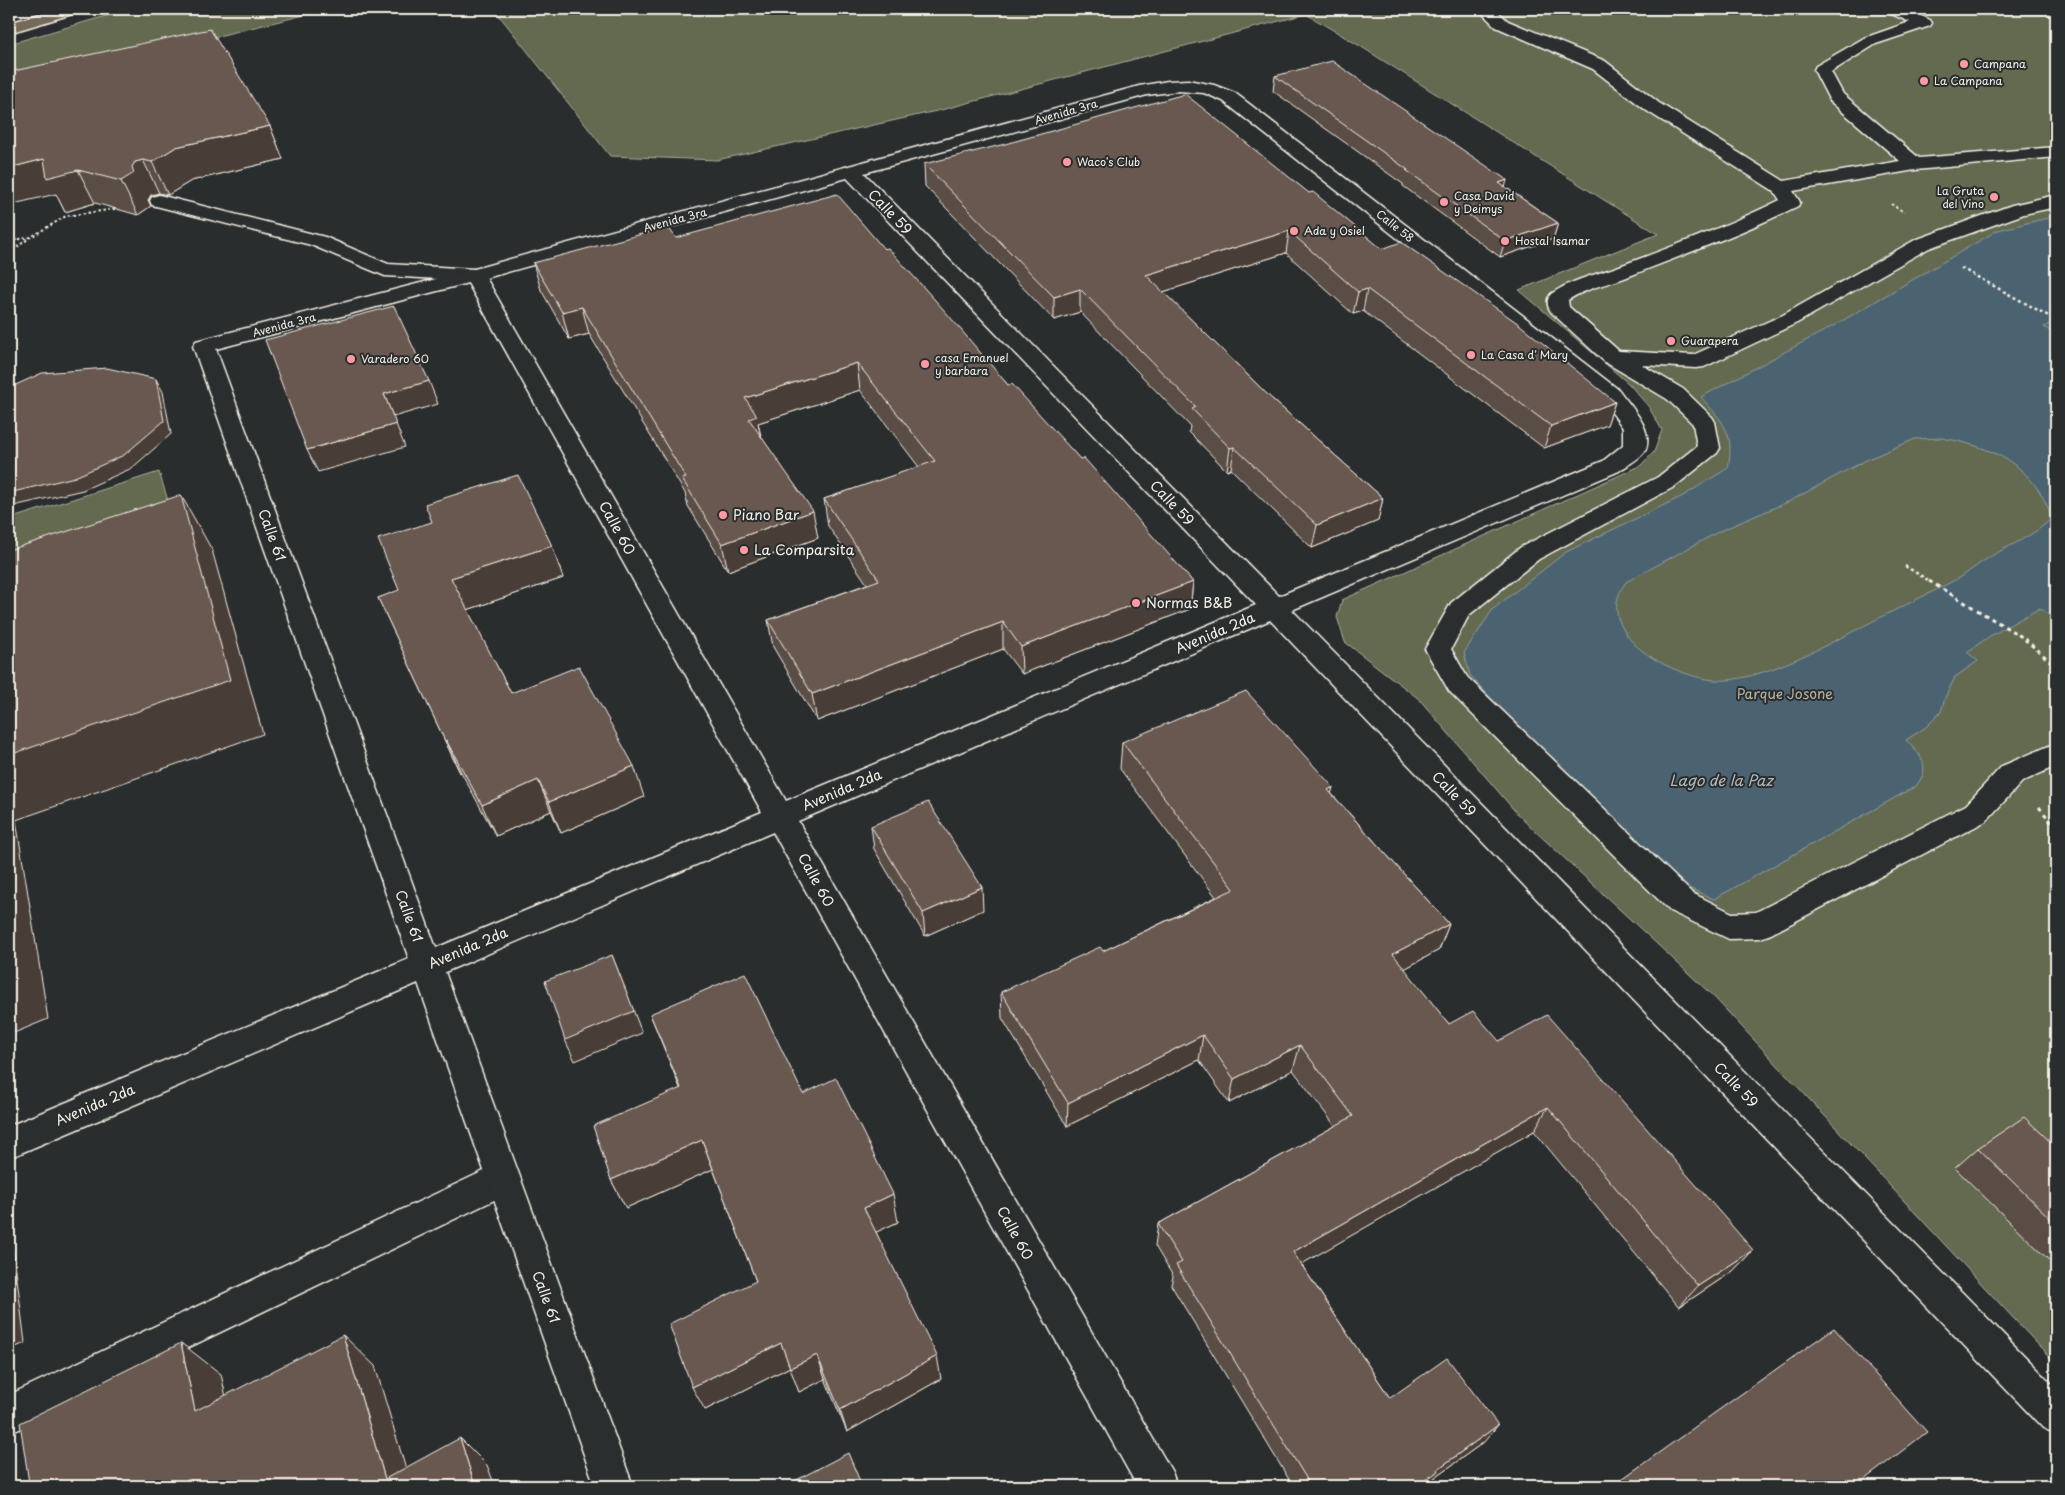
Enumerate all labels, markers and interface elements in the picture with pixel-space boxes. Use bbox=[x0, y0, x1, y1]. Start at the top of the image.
place label: Campana bbox=[1974, 55, 2026, 72]
marker: Campana bbox=[1958, 58, 1970, 70]
place label: La Campana bbox=[1934, 72, 2002, 89]
marker: La Campana bbox=[1918, 75, 1930, 87]
street label: Avenida 3ra bbox=[1032, 94, 1100, 129]
place label: Waco's Club bbox=[1077, 153, 1140, 170]
marker: Waco's Club bbox=[1061, 156, 1073, 168]
place label: La Gruta del Vino bbox=[1937, 182, 1984, 212]
street label: Calle 59 bbox=[863, 184, 917, 239]
place label: Casa David y Deimys bbox=[1454, 187, 1515, 217]
marker: La Gruta del Vino bbox=[1988, 191, 2000, 203]
marker: Casa David y Deimys bbox=[1438, 196, 1450, 208]
street label: Avenida 3ra bbox=[641, 203, 709, 236]
street label: Calle 58 bbox=[1373, 205, 1418, 246]
place label: Ada y Osiel bbox=[1304, 222, 1365, 239]
marker: Ada y Osiel bbox=[1288, 225, 1300, 237]
place label: Hostal Isamar bbox=[1515, 232, 1590, 249]
marker: Hostal Isamar bbox=[1499, 235, 1511, 247]
street label: Avenida 3ra bbox=[250, 308, 318, 341]
place label: Guarapera bbox=[1681, 332, 1739, 349]
marker: Guarapera bbox=[1665, 335, 1677, 347]
place label: La Casa d' Mary bbox=[1481, 346, 1568, 363]
place label: casa Emanuel y barbara bbox=[935, 349, 1009, 379]
marker: La Casa d' Mary bbox=[1465, 349, 1477, 361]
place label: Varadero 60 bbox=[361, 350, 429, 367]
marker: Varadero 60 bbox=[345, 353, 357, 365]
marker: casa Emanuel y barbara bbox=[919, 358, 931, 370]
street label: Calle 59 bbox=[1145, 475, 1199, 530]
street label: Calle 60 bbox=[594, 497, 641, 558]
place label: Piano Bar bbox=[733, 504, 800, 525]
street label: Calle 61 bbox=[253, 506, 292, 564]
marker: Piano Bar bbox=[717, 509, 729, 521]
place label: La Comparsita bbox=[754, 539, 854, 560]
marker: La Comparsita bbox=[738, 544, 750, 556]
place label: Normas B&B bbox=[1146, 592, 1232, 613]
marker: Normas B&B bbox=[1130, 597, 1142, 609]
street label: Avenida 2da bbox=[1172, 606, 1258, 659]
park label: Parque Josone bbox=[1737, 683, 1833, 704]
street label: Avenida 2da bbox=[799, 763, 885, 816]
street label: Calle 59 bbox=[1427, 766, 1481, 821]
water label: Lago de la Paz bbox=[1669, 768, 1774, 791]
street label: Calle 60 bbox=[793, 849, 840, 910]
street label: Calle 61 bbox=[390, 887, 429, 945]
street label: Avenida 2da bbox=[425, 921, 511, 974]
street label: Calle 59 bbox=[1709, 1057, 1763, 1112]
street label: Avenida 2da bbox=[52, 1078, 138, 1131]
street label: Calle 60 bbox=[992, 1202, 1039, 1263]
street label: Calle 61 bbox=[527, 1268, 566, 1326]

